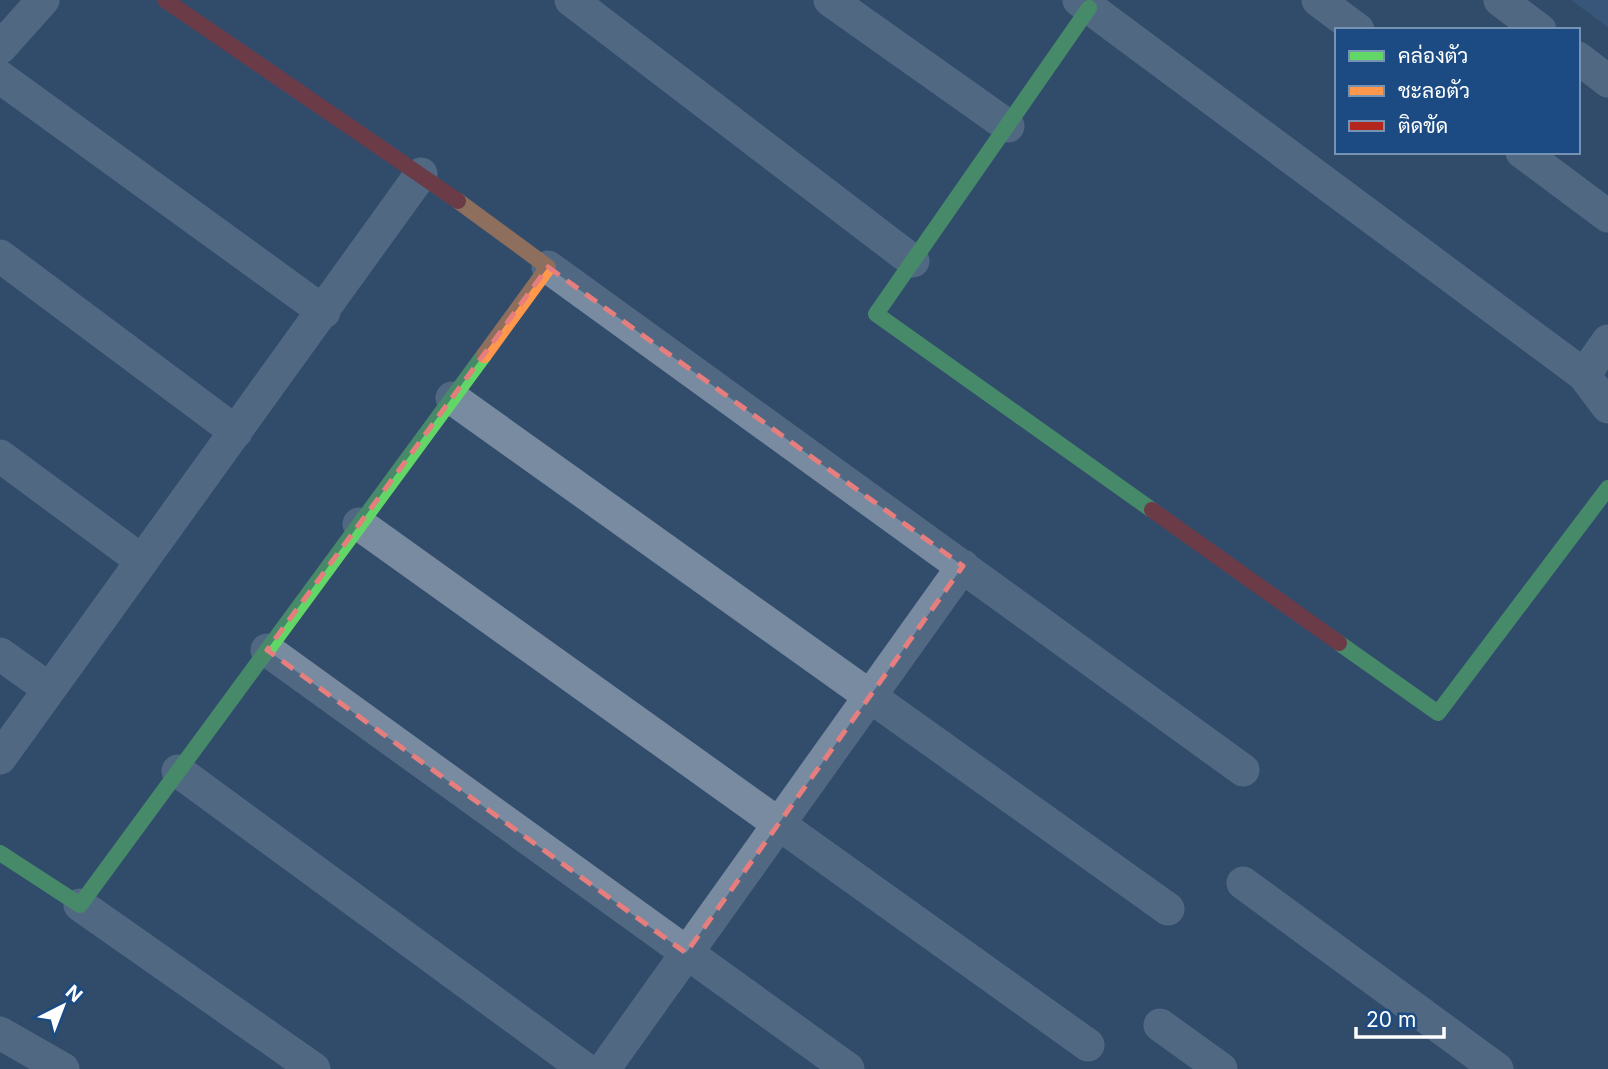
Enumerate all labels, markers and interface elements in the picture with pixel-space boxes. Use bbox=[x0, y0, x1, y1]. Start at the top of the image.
legend bbox=[1335, 28, 1580, 154]
text: คล่องตัว bbox=[1398, 43, 1468, 68]
text: ชะลอตัว bbox=[1398, 78, 1470, 103]
text: ติดขัด bbox=[1398, 113, 1448, 138]
north arrow bbox=[28, 971, 98, 1041]
text: N bbox=[61, 980, 87, 1007]
scale bar bbox=[1356, 996, 1444, 1040]
text: 20 m bbox=[1366, 1007, 1416, 1032]

